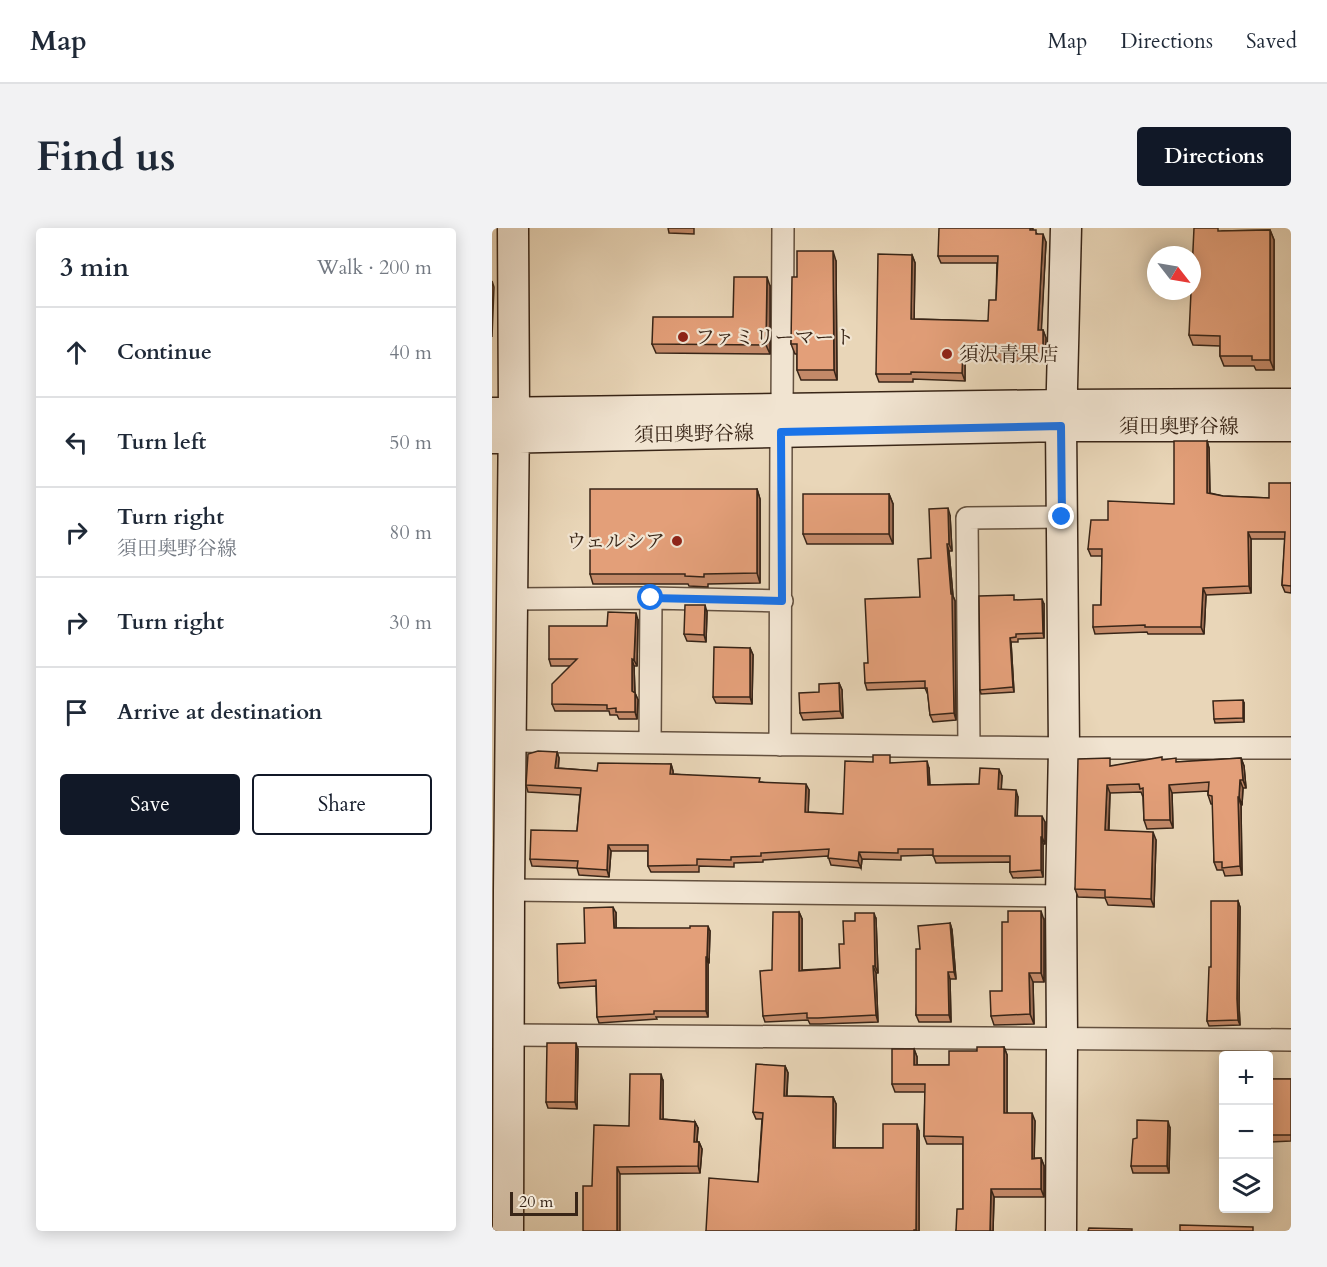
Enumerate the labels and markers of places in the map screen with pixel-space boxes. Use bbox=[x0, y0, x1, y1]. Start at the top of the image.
place label: ファミリーマート bbox=[695, 324, 855, 351]
marker: ファミリーマート bbox=[676, 330, 690, 344]
place label: 須沢青果店 bbox=[959, 341, 1059, 368]
marker: 須沢青果店 bbox=[940, 347, 954, 361]
place label: ウェルシア bbox=[566, 528, 665, 555]
marker: ウェルシア bbox=[670, 534, 684, 548]

